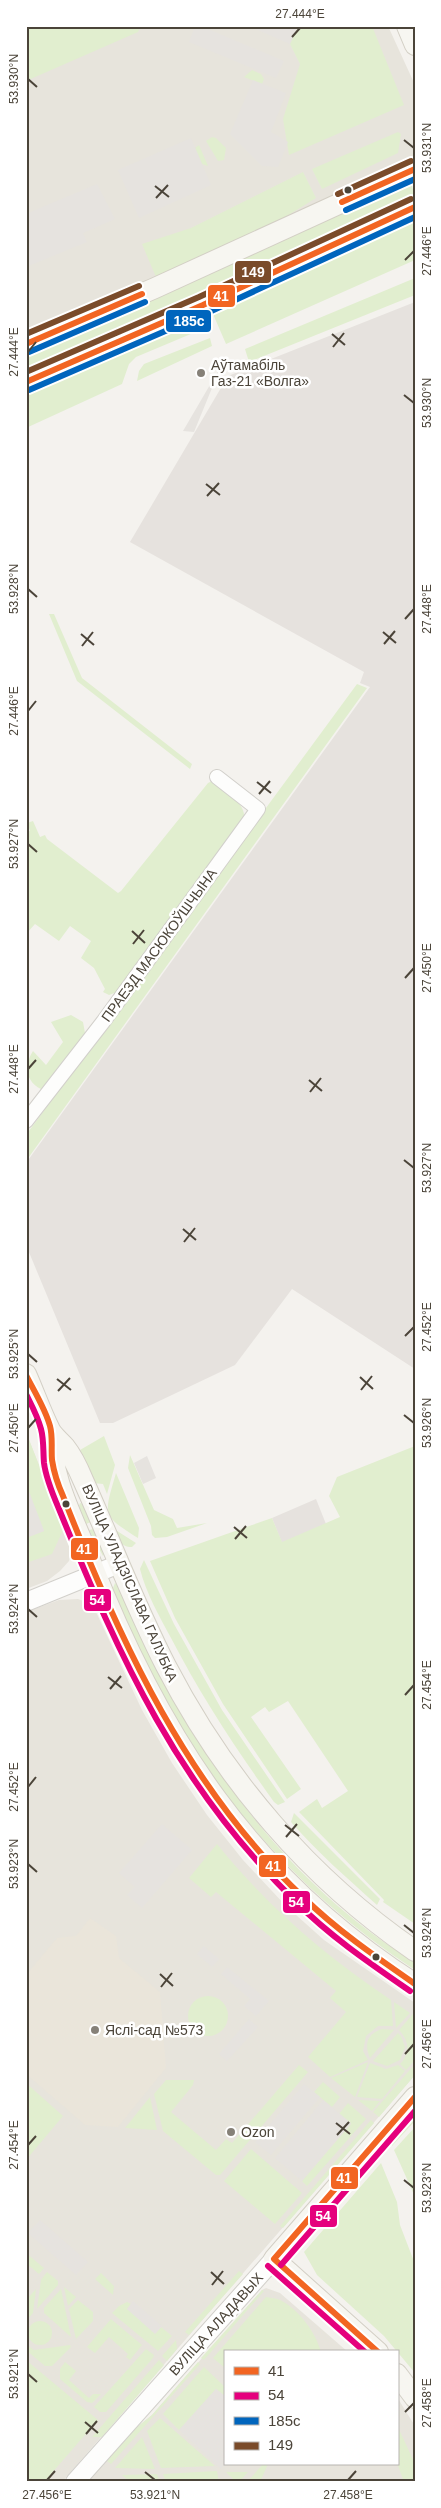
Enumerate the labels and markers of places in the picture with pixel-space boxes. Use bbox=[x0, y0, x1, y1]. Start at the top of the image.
unlabelled marker bbox=[343, 185, 353, 195]
place label: Аўтамабіль Газ-21 «Волга» bbox=[211, 357, 309, 389]
marker: Аўтамабіль Газ-21 «Волга» bbox=[195, 367, 207, 379]
unlabelled marker bbox=[61, 1499, 71, 1509]
unlabelled marker bbox=[371, 1952, 381, 1962]
place label: Яслі-сад №573 bbox=[105, 2022, 203, 2038]
marker: Яслі-сад №573 bbox=[89, 2024, 101, 2036]
place label: Ozon bbox=[241, 2124, 274, 2140]
marker: Ozon bbox=[225, 2126, 237, 2138]

